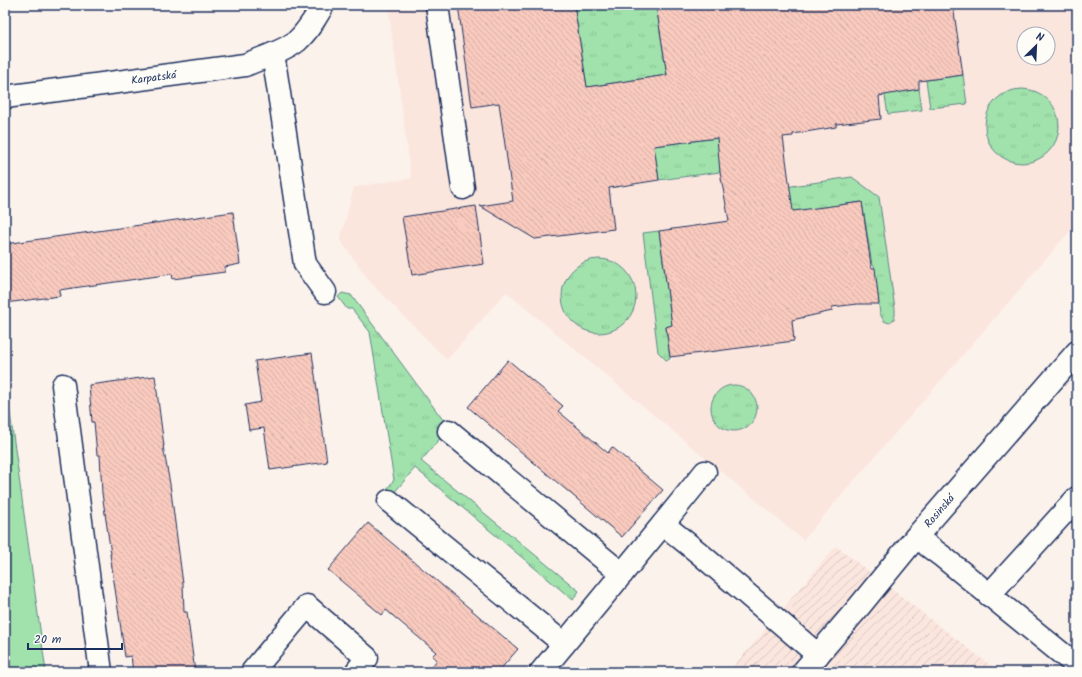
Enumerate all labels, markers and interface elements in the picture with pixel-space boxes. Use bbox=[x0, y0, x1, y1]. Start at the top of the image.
north arrow bbox=[1016, 26, 1056, 66]
text: N bbox=[1033, 28, 1047, 47]
street label: Karpatská bbox=[130, 66, 179, 90]
street label: Rosinská bbox=[920, 489, 961, 532]
scale bar bbox=[28, 625, 122, 651]
text: 20 m bbox=[34, 630, 62, 649]

